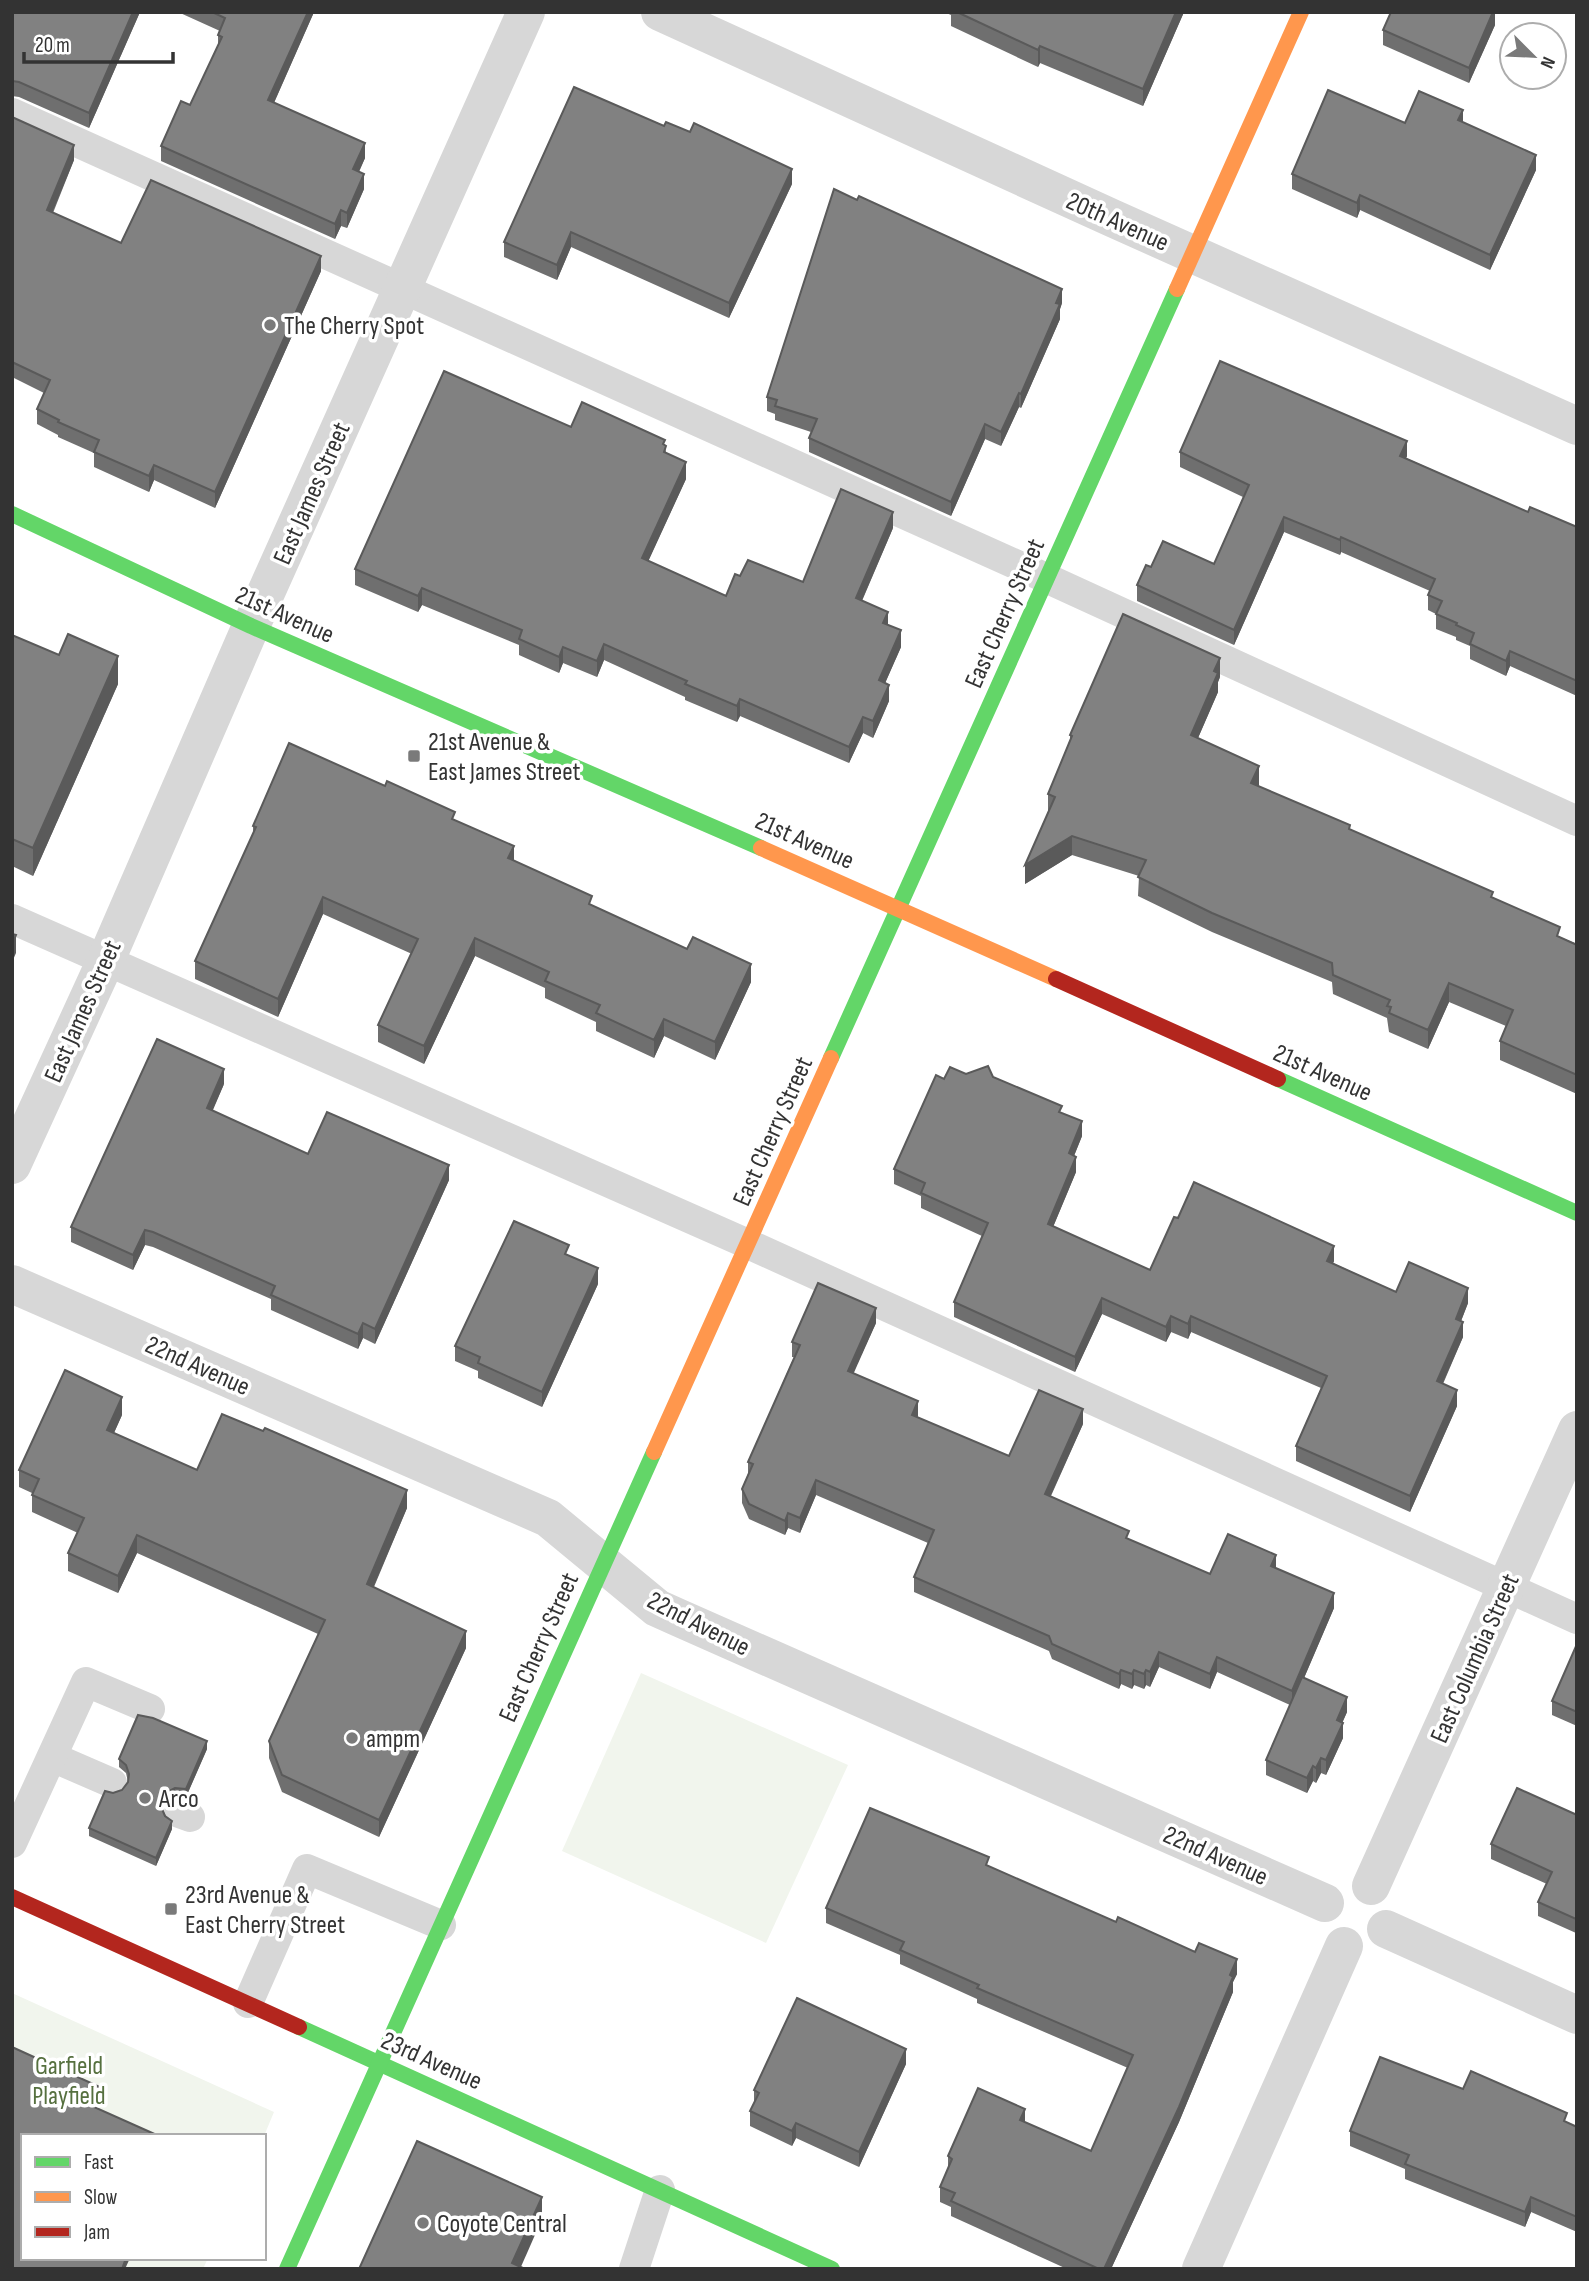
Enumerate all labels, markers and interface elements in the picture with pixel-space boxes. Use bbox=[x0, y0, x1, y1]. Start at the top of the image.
scale bar bbox=[24, 21, 173, 65]
north arrow bbox=[1498, 21, 1568, 91]
text: 20 m bbox=[35, 33, 70, 58]
text: N bbox=[1535, 53, 1560, 72]
street label: 20th Avenue bbox=[1061, 186, 1174, 259]
place label: The Cherry Spot bbox=[284, 311, 424, 342]
marker: The Cherry Spot bbox=[262, 317, 278, 333]
street label: East James Street bbox=[267, 418, 358, 570]
street label: East Cherry Street bbox=[959, 534, 1052, 693]
street label: 21st Avenue bbox=[230, 580, 339, 651]
place label: 21st Avenue & East James Street bbox=[428, 727, 581, 788]
marker: 21st Avenue & East James Street bbox=[406, 748, 422, 764]
street label: 21st Avenue bbox=[750, 806, 859, 877]
street label: East James Street bbox=[38, 936, 129, 1088]
street label: 21st Avenue bbox=[1268, 1038, 1377, 1109]
street label: East Cherry Street bbox=[727, 1052, 820, 1211]
street label: 22nd Avenue bbox=[140, 1330, 254, 1403]
street label: East Cherry Street bbox=[493, 1568, 586, 1727]
street label: East Columbia Street bbox=[1424, 1569, 1527, 1748]
street label: 22nd Avenue bbox=[642, 1585, 755, 1663]
place label: ampm bbox=[366, 1724, 420, 1755]
marker: ampm bbox=[344, 1730, 360, 1746]
place label: Arco bbox=[158, 1784, 199, 1815]
marker: Arco bbox=[137, 1790, 153, 1806]
street label: 22nd Avenue bbox=[1158, 1820, 1272, 1893]
place label: 23rd Avenue & East Cherry Street bbox=[185, 1880, 345, 1941]
marker: 23rd Avenue & East Cherry Street bbox=[163, 1901, 179, 1917]
street label: 23rd Avenue bbox=[376, 2025, 487, 2097]
park label: Garfield Playfield bbox=[32, 2051, 106, 2112]
legend bbox=[21, 2134, 266, 2260]
text: Fast bbox=[84, 2150, 114, 2175]
text: Slow bbox=[84, 2185, 118, 2210]
place label: Coyote Central bbox=[437, 2209, 567, 2240]
marker: Coyote Central bbox=[415, 2215, 431, 2231]
text: Jam bbox=[83, 2220, 110, 2245]

